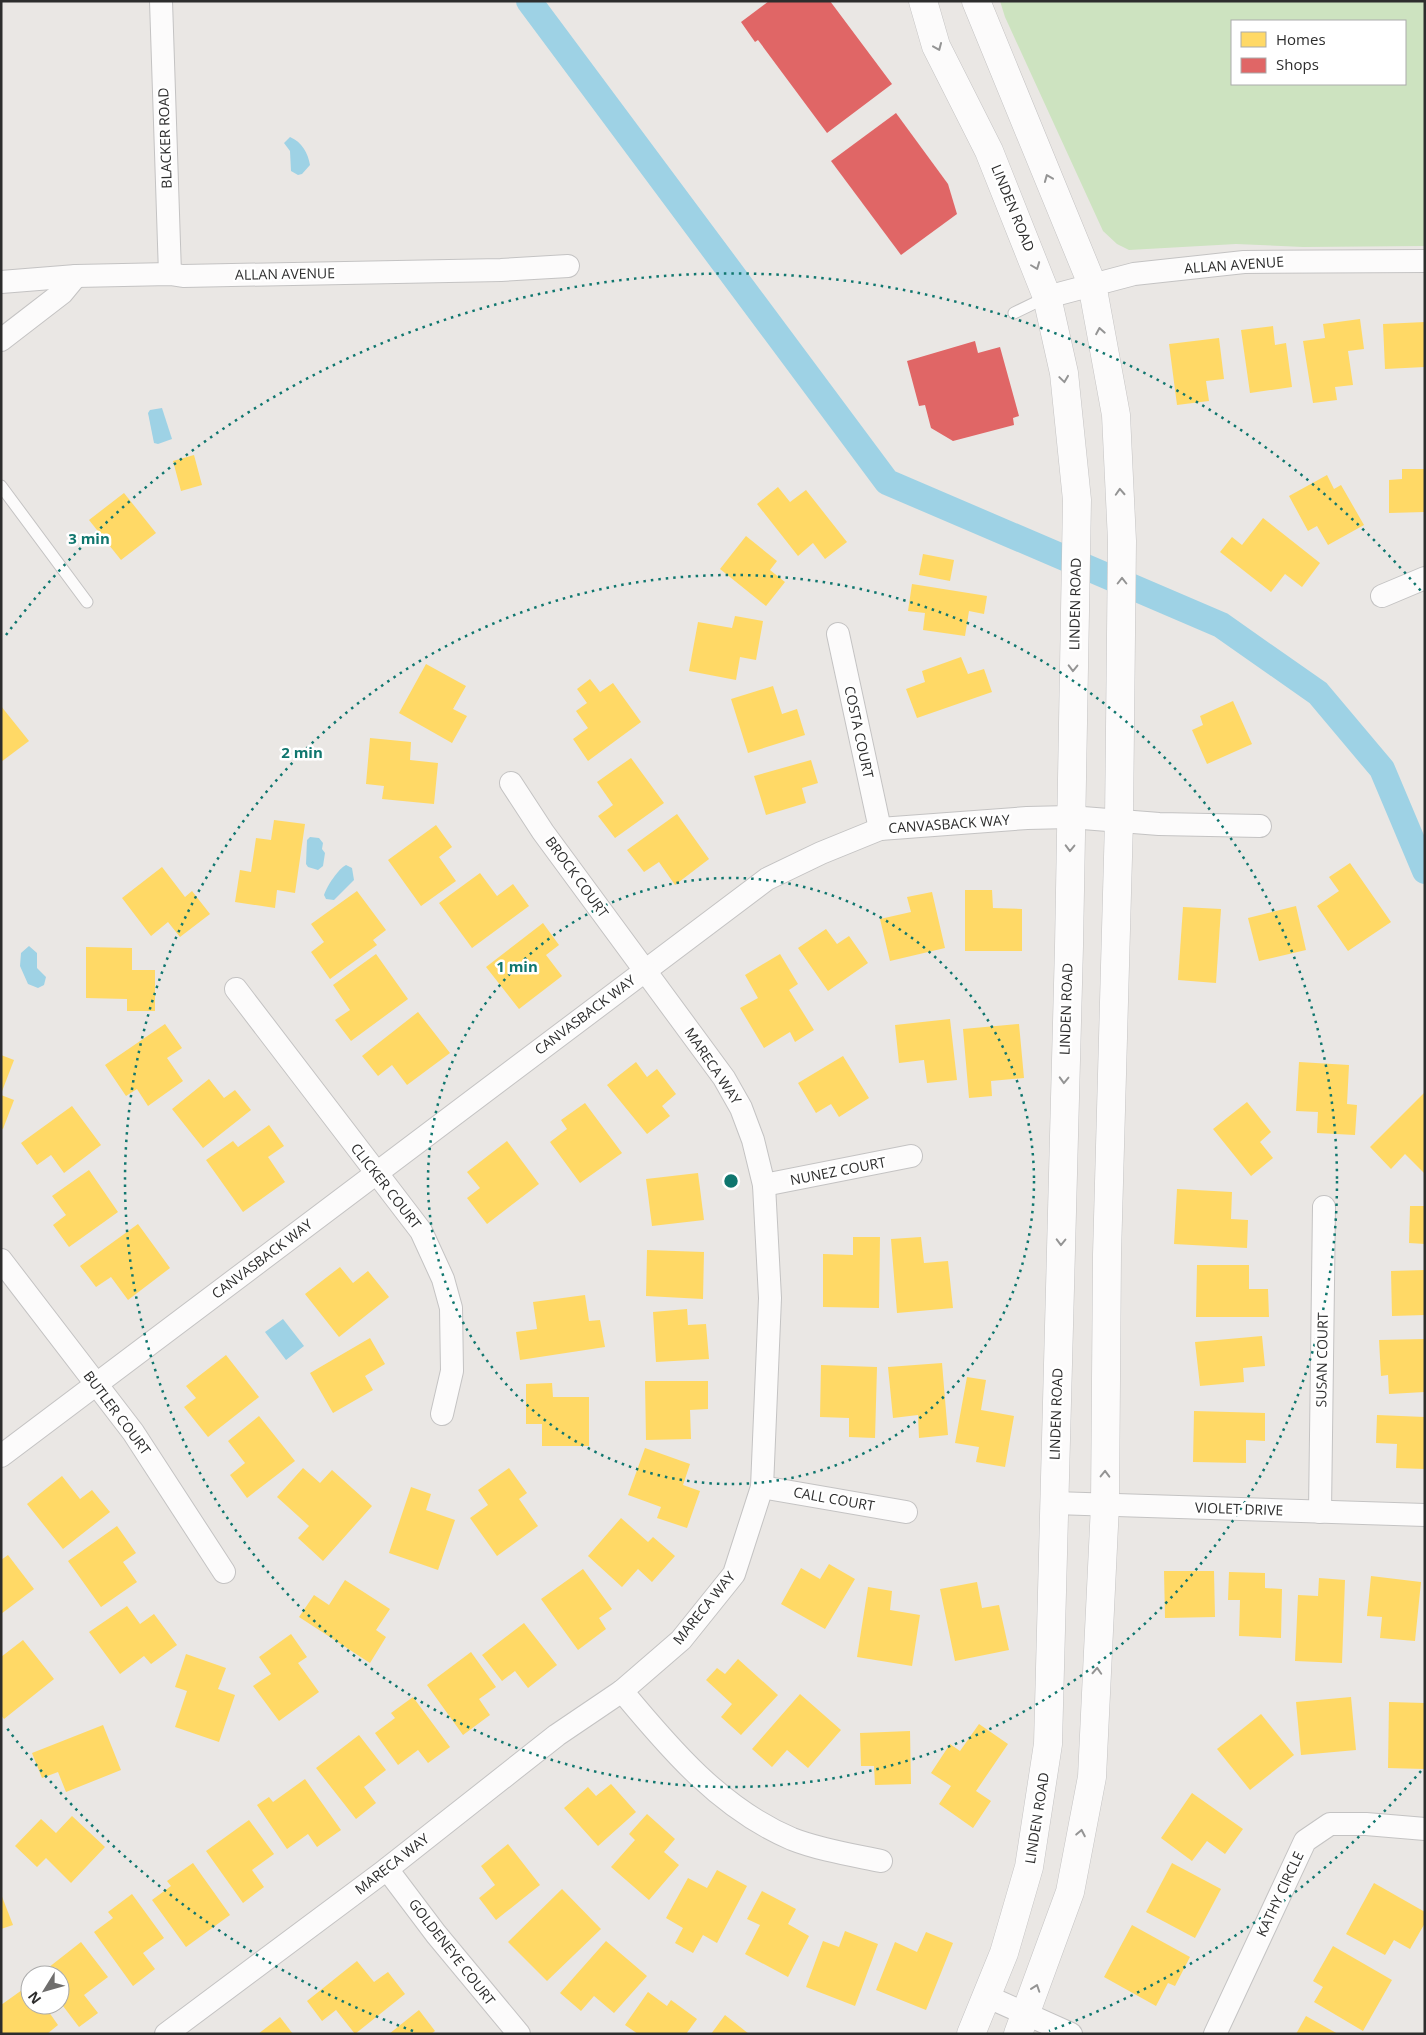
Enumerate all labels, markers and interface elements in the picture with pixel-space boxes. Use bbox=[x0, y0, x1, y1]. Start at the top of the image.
legend bbox=[1231, 20, 1406, 85]
text: Homes bbox=[1276, 29, 1326, 49]
one-way arrow bbox=[932, 42, 942, 51]
text: Shops bbox=[1276, 54, 1319, 74]
street label: BLACKER ROAD bbox=[153, 87, 176, 189]
street label: LINDEN ROAD bbox=[987, 161, 1040, 254]
one-way arrow bbox=[1044, 174, 1054, 183]
street label: ALLAN AVENUE bbox=[1183, 252, 1285, 277]
one-way arrow bbox=[1030, 261, 1040, 270]
street label: ALLAN AVENUE bbox=[235, 263, 335, 284]
one-way arrow bbox=[1096, 327, 1106, 335]
one-way arrow bbox=[1058, 375, 1069, 383]
one-way arrow bbox=[1114, 488, 1125, 496]
text: 3 min bbox=[68, 528, 110, 548]
street label: LINDEN ROAD bbox=[1064, 558, 1085, 650]
one-way arrow bbox=[1117, 576, 1127, 584]
one-way arrow bbox=[1068, 664, 1079, 672]
street label: COSTA COURT bbox=[840, 684, 879, 780]
text: 2 min bbox=[281, 742, 323, 762]
street label: CANVASBACK WAY bbox=[888, 810, 1010, 837]
street label: BROCK COURT bbox=[542, 832, 613, 921]
one-way arrow bbox=[1065, 844, 1075, 852]
text: 1 min bbox=[496, 956, 538, 976]
street label: LINDEN ROAD bbox=[1054, 962, 1077, 1055]
street label: CANVASBACK WAY bbox=[530, 970, 639, 1059]
street label: MARECA WAY bbox=[681, 1024, 746, 1108]
one-way arrow bbox=[1059, 1076, 1069, 1084]
street label: CLICKER COURT bbox=[347, 1139, 426, 1233]
street label: NUNEZ COURT bbox=[788, 1152, 888, 1189]
centre of rings bbox=[722, 1172, 740, 1190]
street label: CANVASBACK WAY bbox=[207, 1214, 316, 1303]
one-way arrow bbox=[1056, 1239, 1066, 1247]
street label: SUSAN COURT bbox=[1311, 1312, 1332, 1408]
street label: BUTLER COURT bbox=[80, 1367, 155, 1459]
street label: LINDEN ROAD bbox=[1044, 1367, 1067, 1460]
one-way arrow bbox=[1100, 1470, 1110, 1478]
street label: CALL COURT bbox=[792, 1482, 876, 1515]
street label: VIOLET DRIVE bbox=[1195, 1497, 1284, 1520]
street label: MARECA WAY bbox=[668, 1567, 739, 1648]
one-way arrow bbox=[1092, 1667, 1102, 1675]
street label: LINDEN ROAD bbox=[1020, 1771, 1053, 1865]
one-way arrow bbox=[1075, 1828, 1086, 1837]
street label: MARECA WAY bbox=[351, 1829, 433, 1898]
street label: KATHY CIRCLE bbox=[1251, 1848, 1308, 1940]
street label: GOLDENEYE COURT bbox=[405, 1895, 500, 2009]
north arrow bbox=[20, 1965, 70, 2015]
one-way arrow bbox=[1030, 1985, 1040, 1993]
text: N bbox=[23, 1988, 45, 2008]

